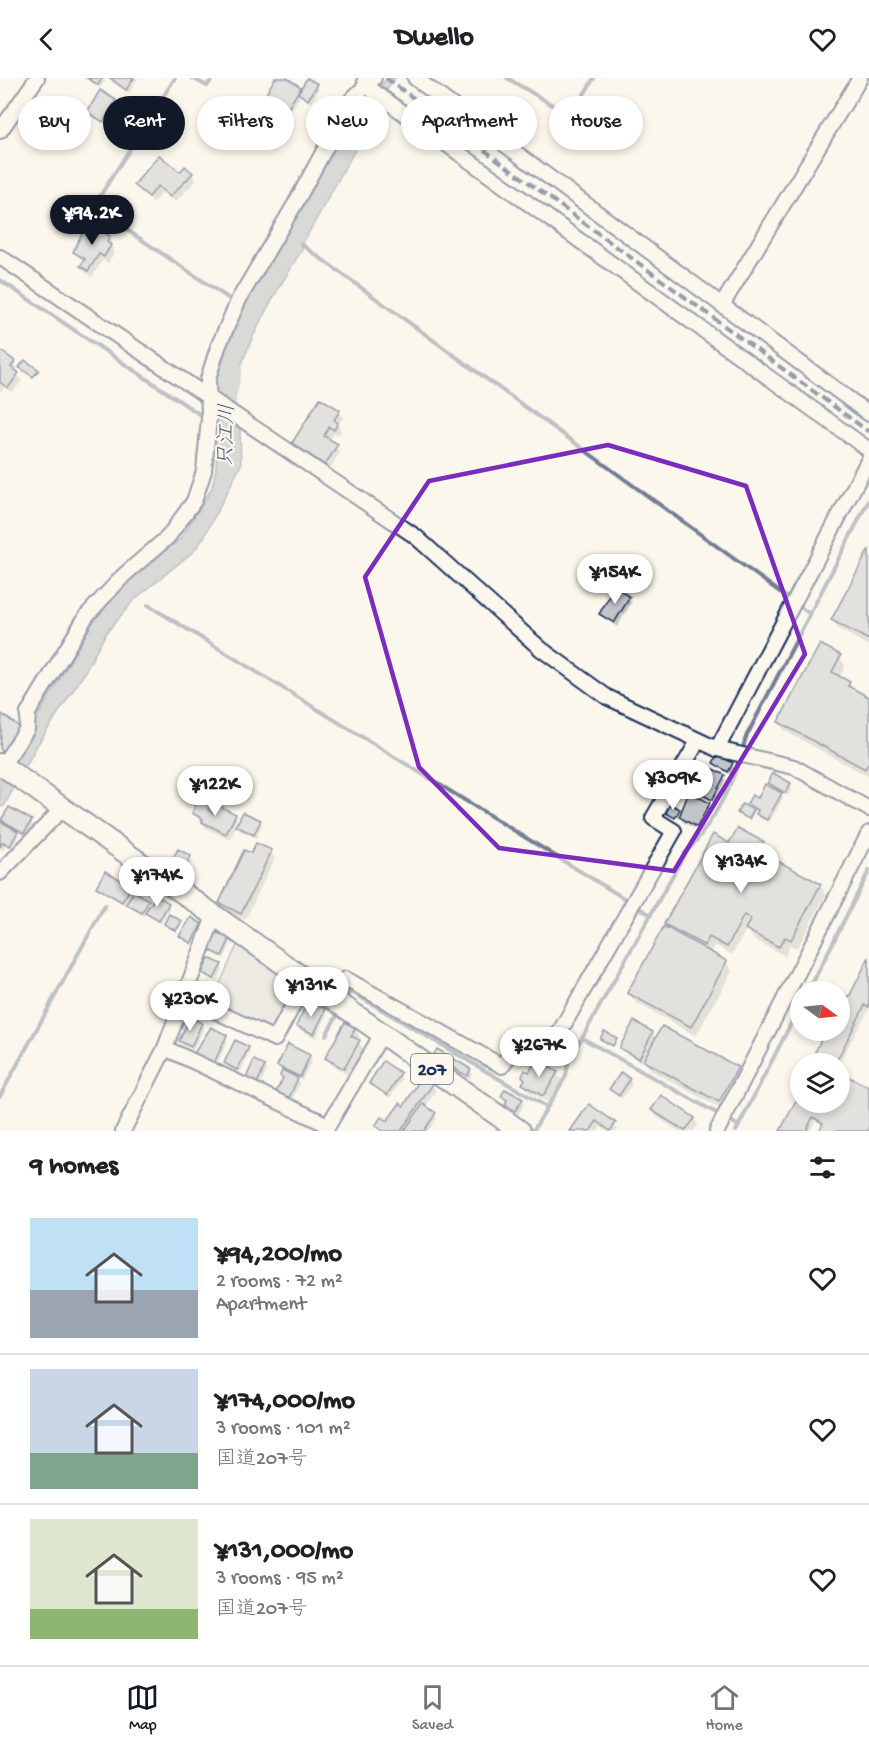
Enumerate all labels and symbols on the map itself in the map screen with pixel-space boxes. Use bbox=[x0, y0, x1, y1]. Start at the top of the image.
pin: ¥94.2K bbox=[43, 195, 141, 246]
water label: 只江川 bbox=[214, 403, 242, 467]
pin: ¥154K bbox=[573, 554, 657, 605]
pin: ¥309K bbox=[631, 760, 715, 811]
pin: ¥122K bbox=[173, 766, 257, 817]
pin: ¥134K bbox=[699, 843, 783, 894]
pin: ¥174K bbox=[115, 857, 199, 908]
pin: ¥131K bbox=[269, 967, 353, 1018]
pin: ¥230K bbox=[148, 981, 232, 1032]
north arrow bbox=[790, 981, 850, 1041]
pin: ¥267K bbox=[497, 1027, 581, 1078]
road number: 207 bbox=[411, 1054, 453, 1084]

